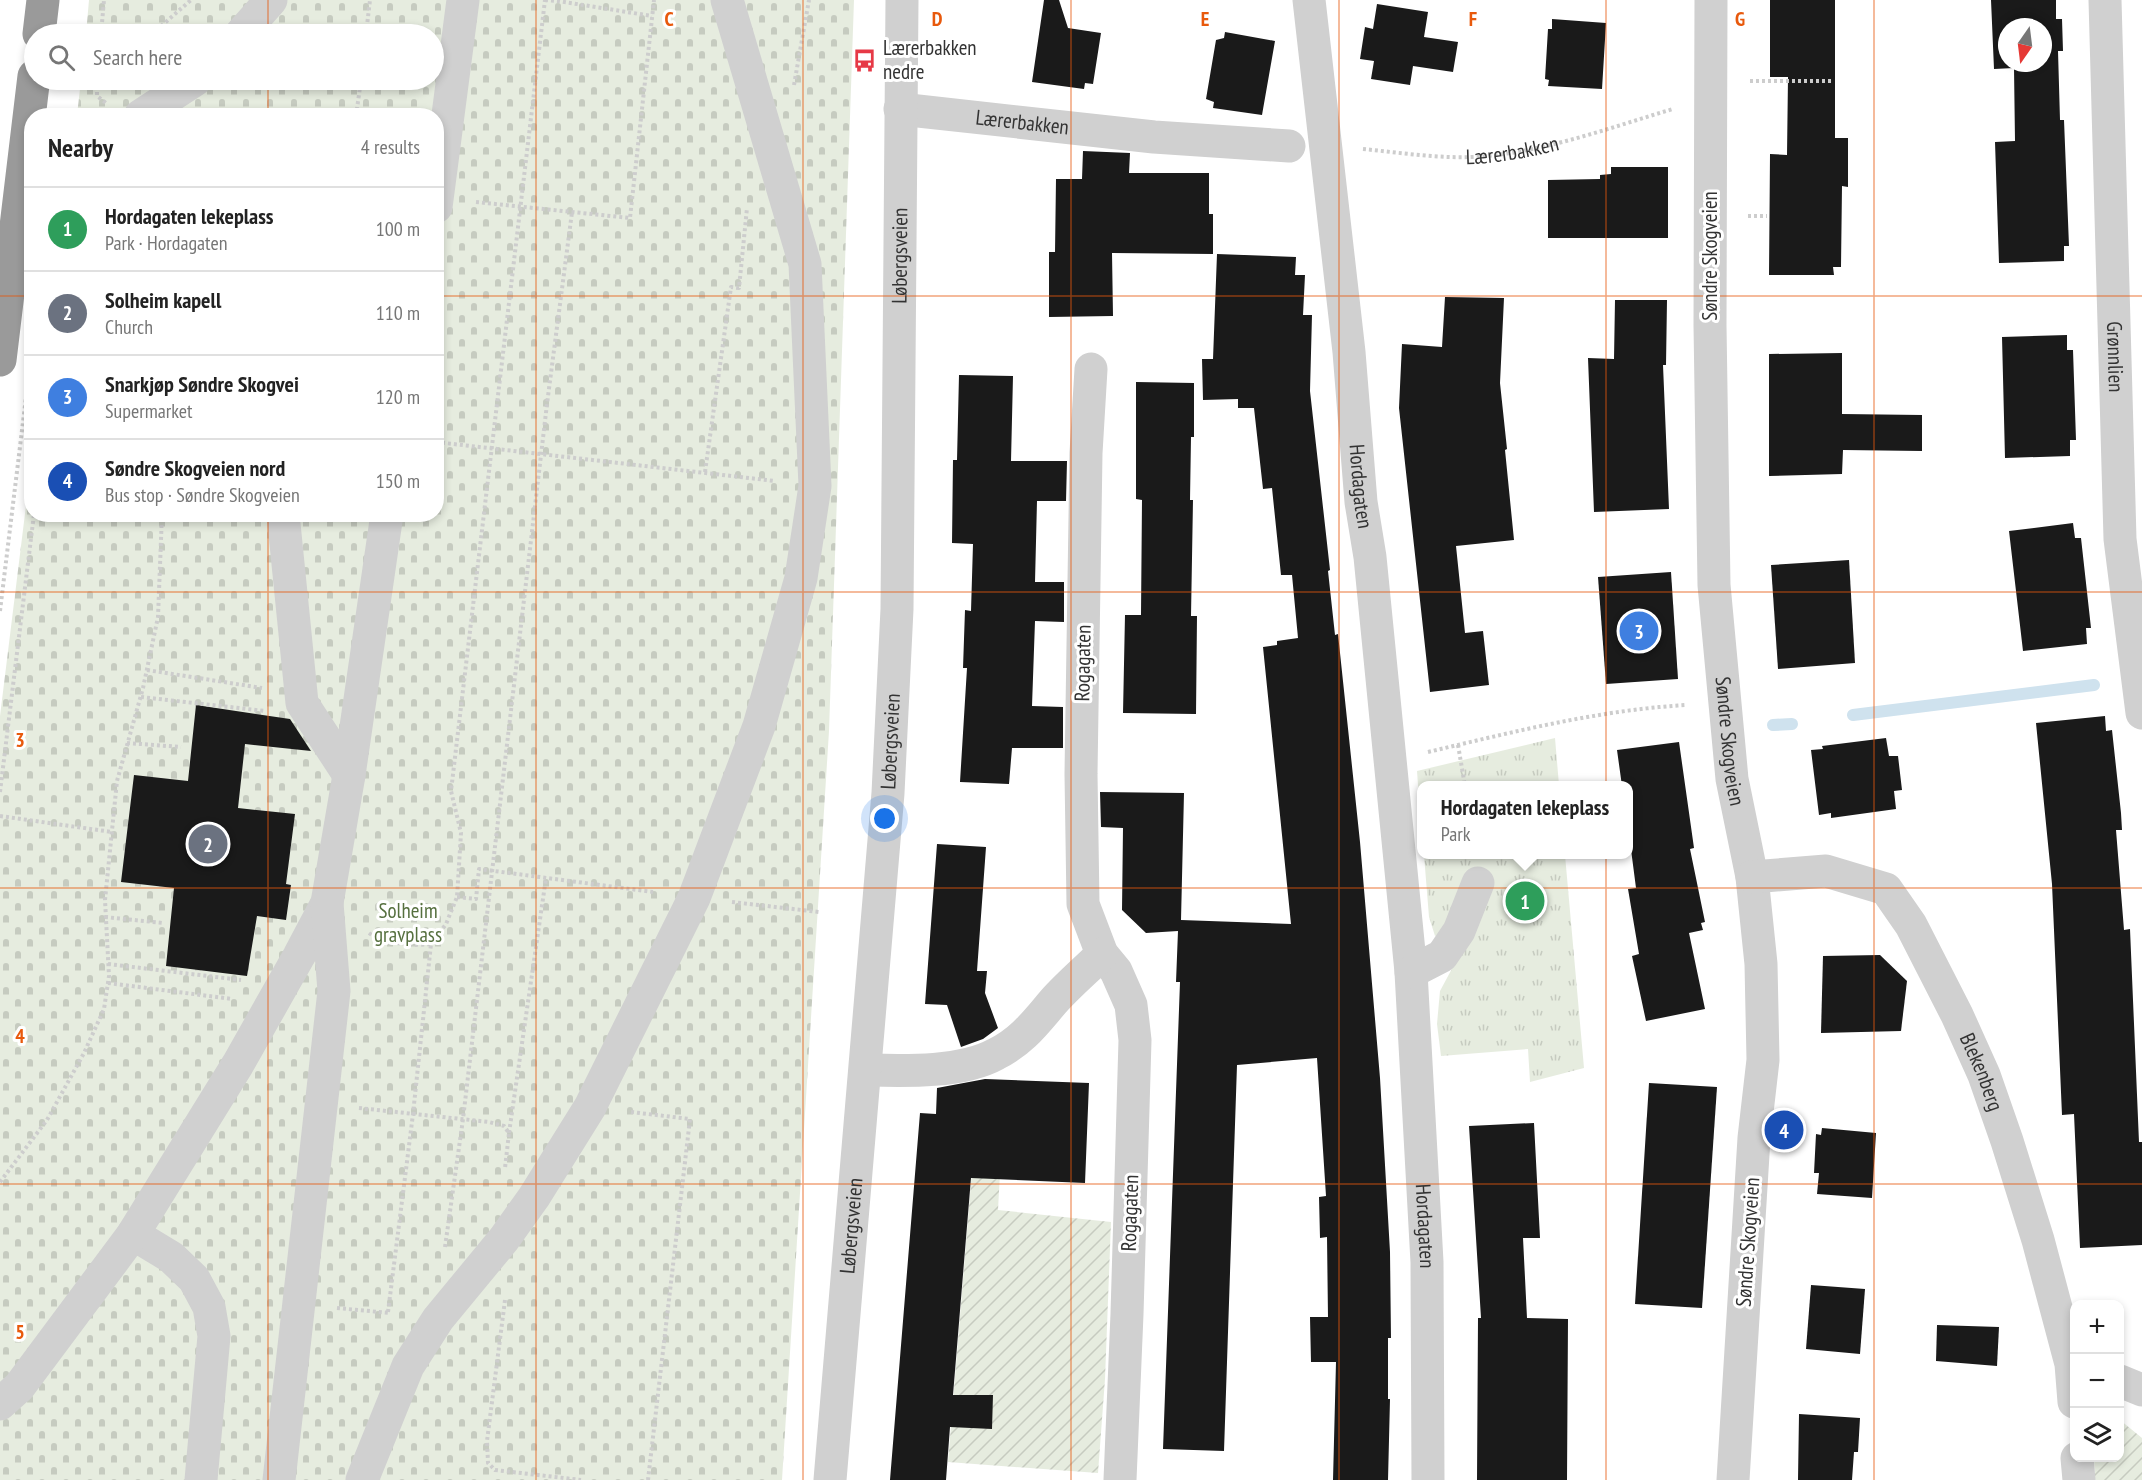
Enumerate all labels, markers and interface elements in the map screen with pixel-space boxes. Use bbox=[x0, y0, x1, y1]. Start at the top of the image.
text: C bbox=[664, 6, 674, 32]
text: D bbox=[932, 6, 943, 32]
text: E bbox=[1201, 6, 1209, 32]
text: F bbox=[1469, 6, 1477, 32]
text: G bbox=[1735, 6, 1745, 32]
north arrow bbox=[1998, 18, 2052, 72]
search box bbox=[24, 24, 444, 90]
place label: Lærerbakken nedre bbox=[883, 34, 977, 85]
icon: search bbox=[45, 41, 78, 74]
text: Search here bbox=[93, 43, 182, 71]
bus stop icon: Lærerbakken nedre bbox=[852, 47, 878, 73]
street label: Lærerbakken bbox=[974, 103, 1070, 141]
street label: Lærerbakken bbox=[1465, 129, 1561, 170]
text: Nearby bbox=[48, 131, 113, 164]
text: 4 results bbox=[361, 134, 420, 160]
street label: Søndre Skogveien bbox=[1696, 191, 1723, 321]
text: Hordagaten lekeplass bbox=[105, 202, 274, 230]
street label: Løbergsveien bbox=[886, 208, 913, 304]
text: 1 bbox=[63, 216, 72, 242]
text: 100 m bbox=[376, 216, 420, 242]
text: Park · Hordagaten bbox=[105, 230, 228, 256]
text: Solheim kapell bbox=[105, 286, 221, 314]
text: 2 bbox=[63, 300, 72, 326]
text: 110 m bbox=[376, 300, 420, 326]
text: Church bbox=[105, 314, 153, 340]
street label: Grønnlien bbox=[2101, 321, 2130, 393]
text: Snarkjøp Søndre Skogvei bbox=[105, 370, 299, 398]
text: 3 bbox=[63, 384, 72, 410]
text: 120 m bbox=[376, 384, 420, 410]
text: Supermarket bbox=[105, 398, 193, 424]
street label: Hordagaten bbox=[1343, 443, 1379, 530]
text: Søndre Skogveien nord bbox=[105, 454, 285, 482]
text: 4 bbox=[63, 468, 72, 494]
text: 150 m bbox=[376, 468, 420, 494]
text: Bus stop · Søndre Skogveien bbox=[105, 482, 300, 508]
pin: 3 bbox=[1620, 608, 1658, 654]
street label: Rogagaten bbox=[1068, 624, 1097, 702]
street label: Søndre Skogveien bbox=[1710, 675, 1751, 808]
street label: Løbergsveien bbox=[874, 693, 906, 790]
text: 3 bbox=[15, 727, 25, 753]
popup bbox=[1417, 781, 1633, 859]
text: Hordagaten lekeplass bbox=[1441, 793, 1609, 821]
your location bbox=[870, 804, 899, 833]
text: Park bbox=[1441, 821, 1470, 847]
pin: 2 bbox=[188, 822, 228, 866]
pin: 1 bbox=[1506, 878, 1544, 924]
park label: Solheim gravplass bbox=[374, 897, 442, 948]
text: 4 bbox=[15, 1023, 25, 1049]
street label: Blekenberg bbox=[1954, 1029, 2010, 1115]
pin: 4 bbox=[1764, 1108, 1804, 1152]
street label: Rogagaten bbox=[1115, 1174, 1144, 1252]
street label: Søndre Skogveien bbox=[1730, 1176, 1765, 1308]
street label: Løbergsveien bbox=[833, 1177, 868, 1275]
street label: Hordagaten bbox=[1410, 1183, 1441, 1268]
map controls bbox=[2070, 1300, 2124, 1462]
button: + bbox=[2070, 1300, 2124, 1354]
text: 5 bbox=[15, 1319, 25, 1345]
button: − bbox=[2070, 1354, 2124, 1408]
button: layers bbox=[2070, 1408, 2124, 1462]

